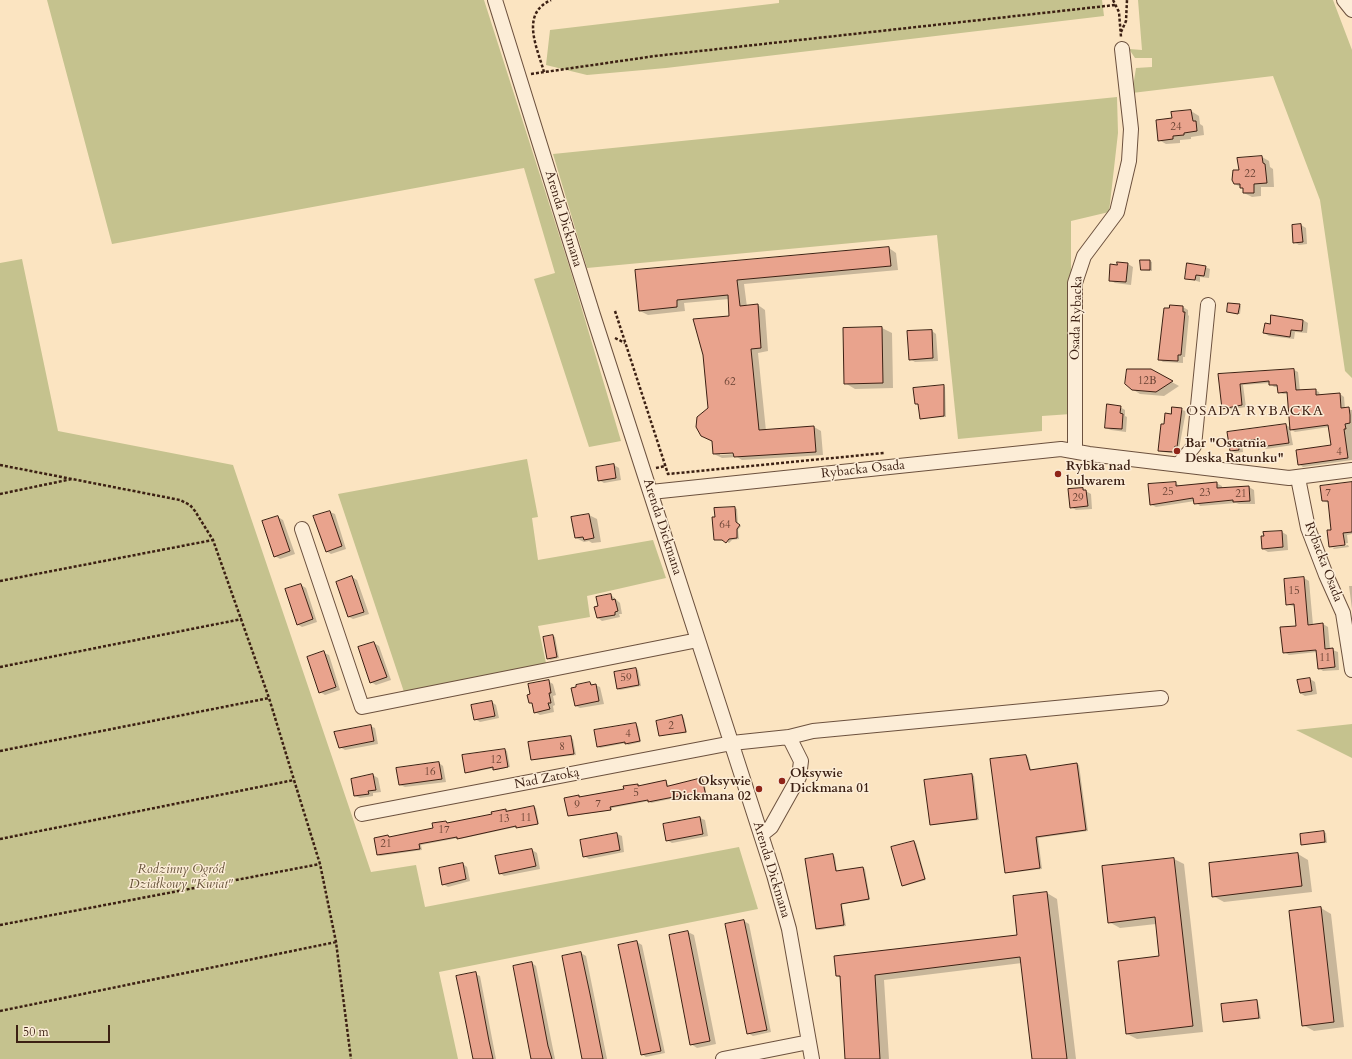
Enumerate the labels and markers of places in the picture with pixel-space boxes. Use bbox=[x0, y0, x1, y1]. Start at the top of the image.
place label: Bar "Ostatnia Deska Ratunku" bbox=[1185, 436, 1284, 467]
marker: Bar "Ostatnia Deska Ratunku" bbox=[1172, 446, 1182, 456]
place label: Rybka nad bulwarem bbox=[1066, 459, 1131, 490]
marker: Rybka nad bulwarem bbox=[1053, 469, 1063, 479]
place label: Oksywie Dickmana 01 bbox=[790, 766, 870, 797]
place label: Oksywie Dickmana 02 bbox=[671, 774, 751, 805]
marker: Oksywie Dickmana 01 bbox=[777, 776, 787, 786]
marker: Oksywie Dickmana 02 bbox=[754, 784, 764, 794]

